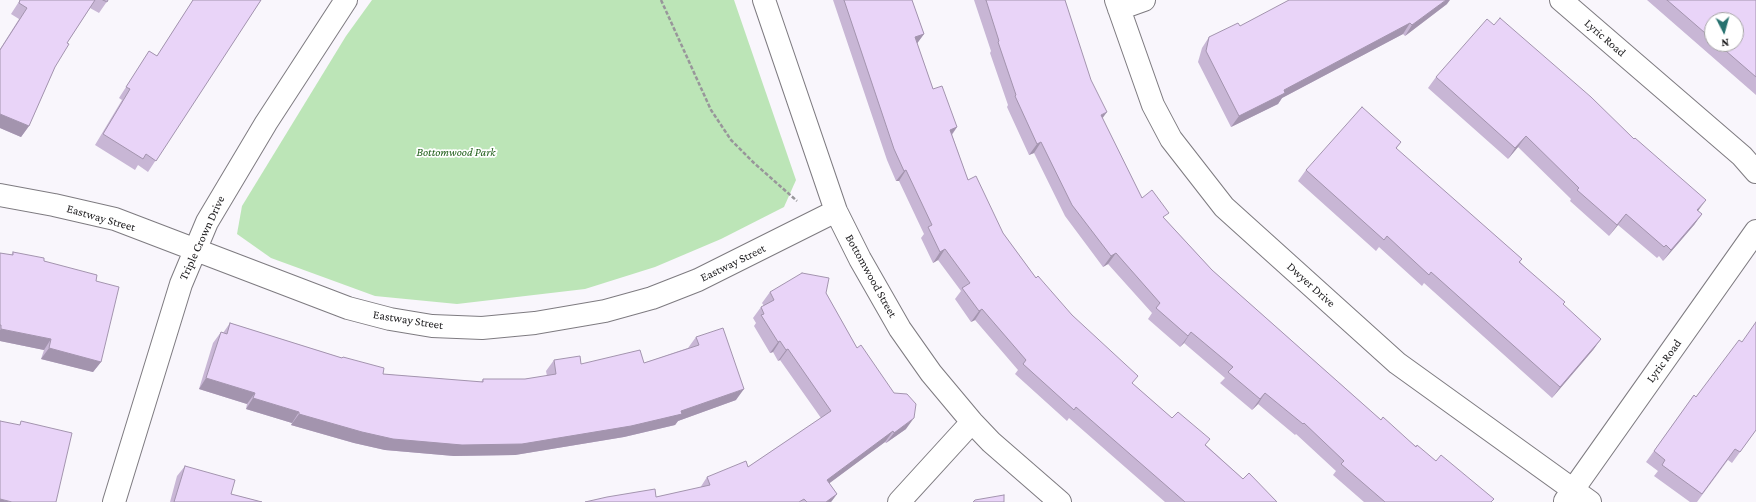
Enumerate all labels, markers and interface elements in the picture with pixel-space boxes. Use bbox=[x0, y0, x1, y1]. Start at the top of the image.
north arrow bbox=[1704, 12, 1744, 52]
street label: Lyric Road bbox=[1581, 16, 1629, 60]
text: N bbox=[1721, 37, 1730, 49]
park label: Bottomwood Park bbox=[416, 145, 496, 159]
street label: Triple Crown Drive bbox=[176, 193, 228, 283]
street label: Eastway Street bbox=[65, 201, 137, 235]
street label: Bottomwood Street bbox=[842, 232, 900, 320]
street label: Eastway Street bbox=[698, 241, 768, 285]
street label: Dwyer Drive bbox=[1284, 259, 1338, 311]
street label: Eastway Street bbox=[372, 307, 444, 333]
street label: Lyric Road bbox=[1643, 336, 1685, 386]

